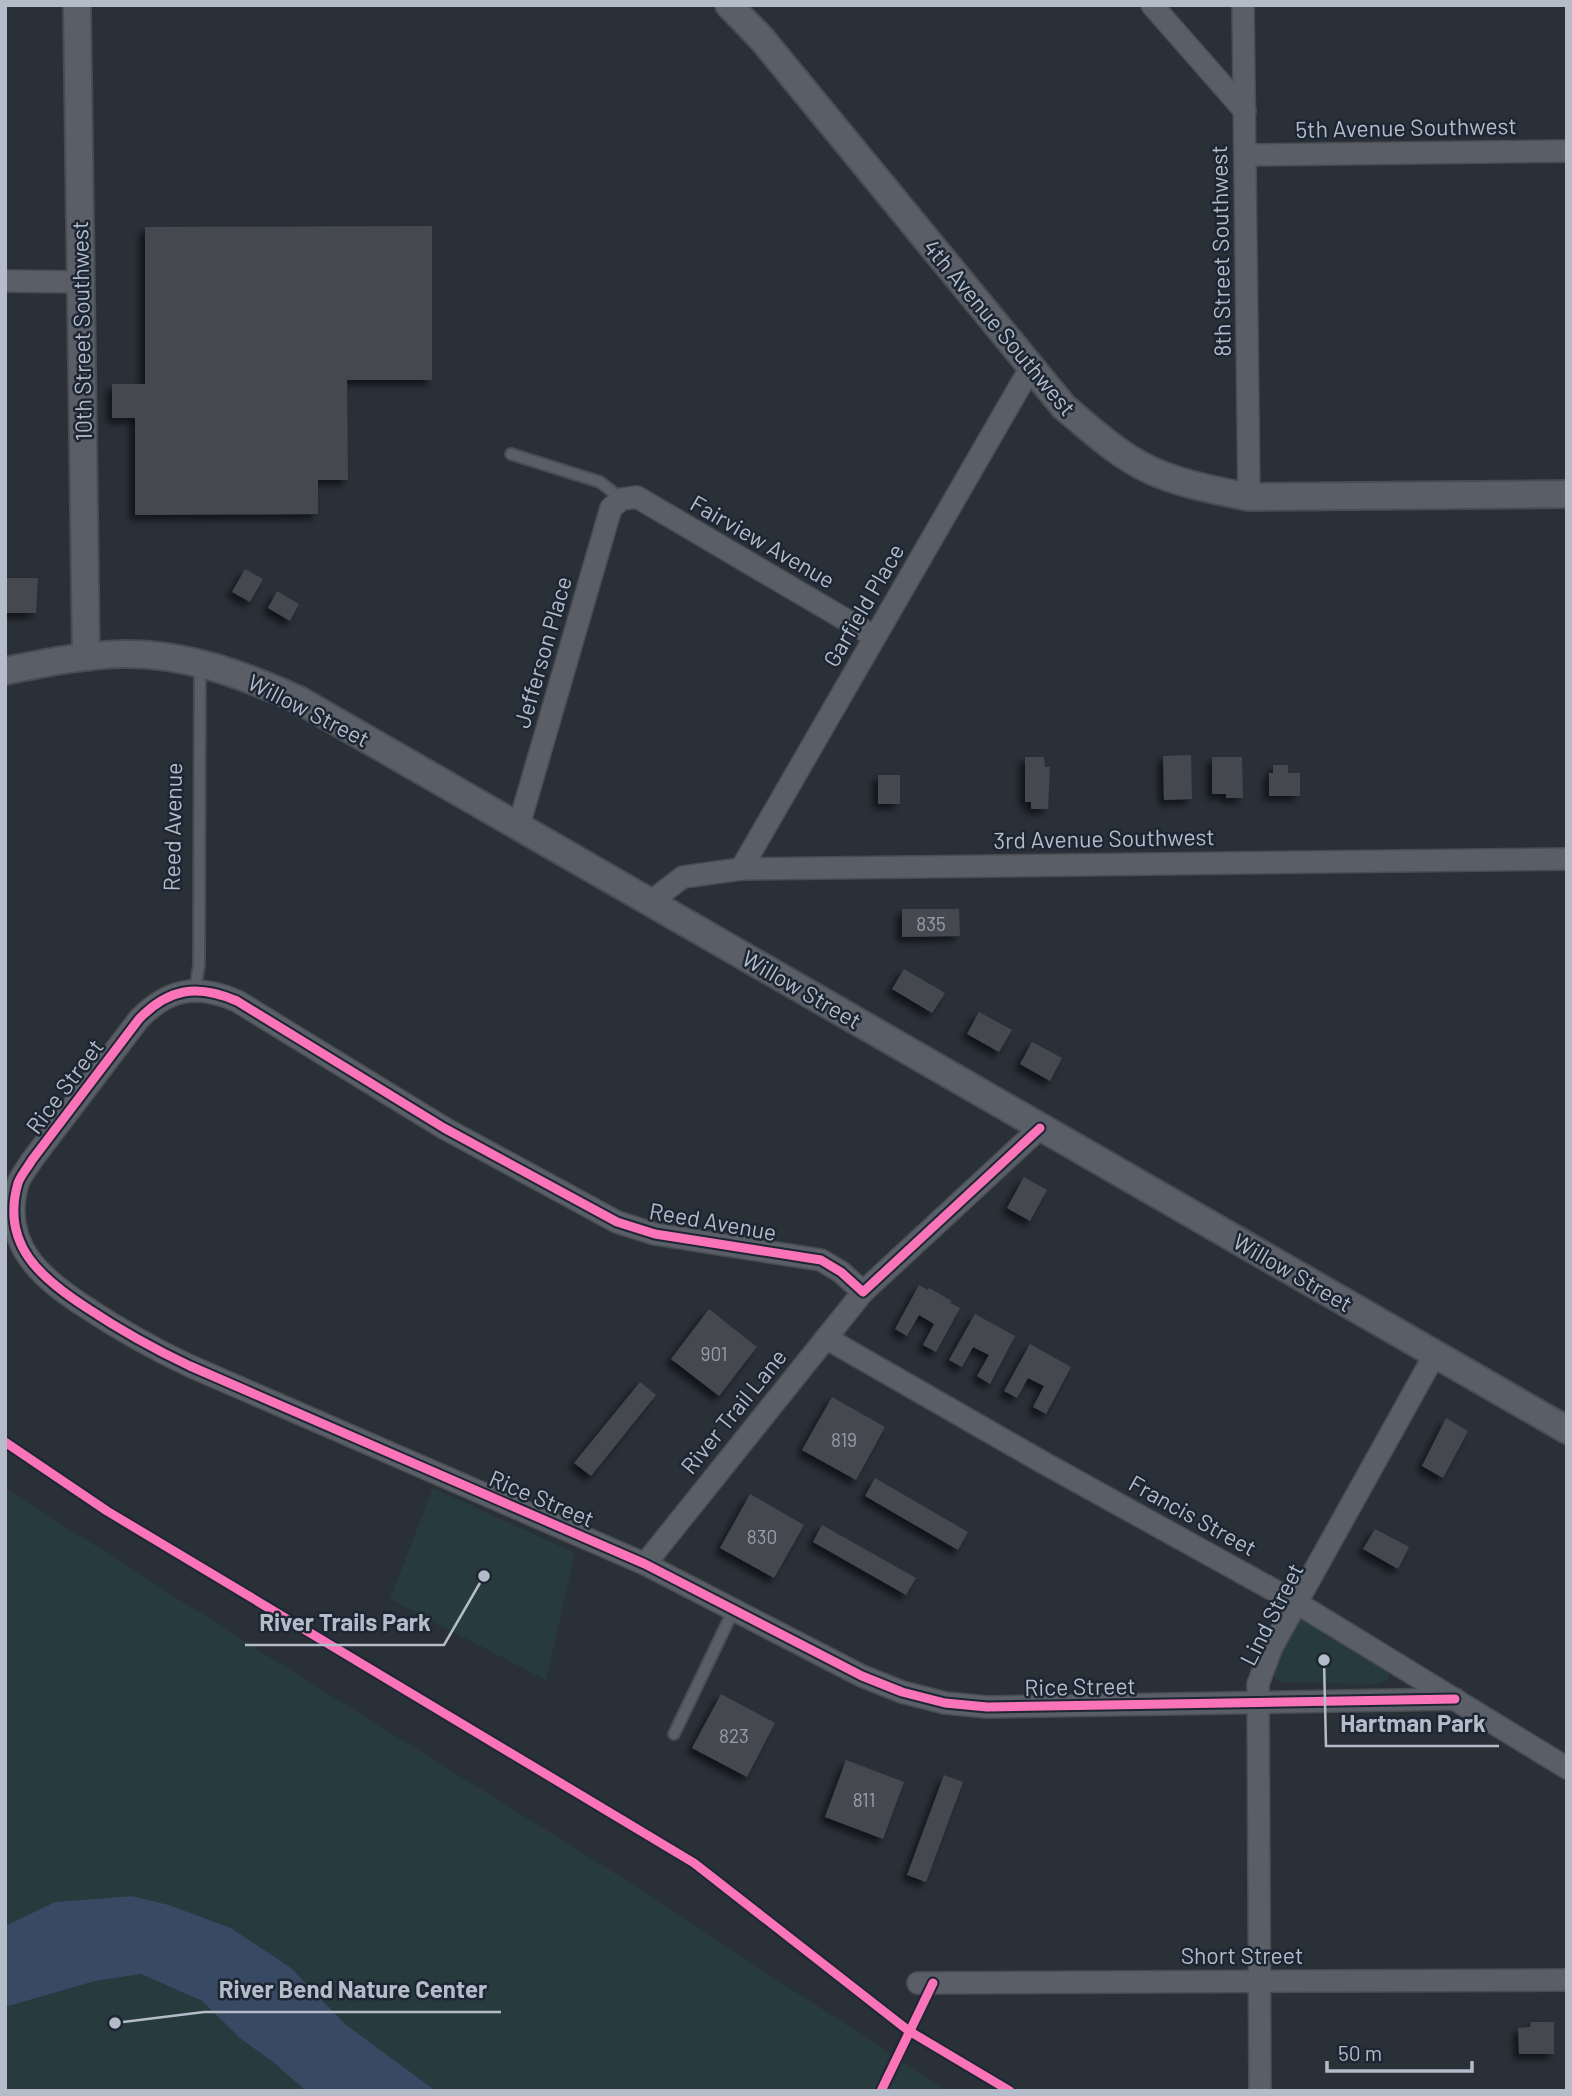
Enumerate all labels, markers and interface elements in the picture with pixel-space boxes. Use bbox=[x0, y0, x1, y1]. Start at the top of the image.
street label: 5th Avenue Southwest bbox=[1295, 111, 1517, 143]
street label: 8th Street Southwest bbox=[1204, 145, 1236, 357]
street label: 10th Street Southwest bbox=[65, 221, 97, 441]
street label: 4th Avenue Southwest bbox=[918, 233, 1082, 421]
street label: Fairview Avenue bbox=[686, 488, 840, 594]
street label: Garfield Place bbox=[816, 538, 910, 672]
street label: Jefferson Place bbox=[507, 573, 577, 731]
street label: Willow Street bbox=[244, 667, 374, 753]
street label: Reed Avenue bbox=[157, 762, 187, 892]
street label: 3rd Avenue Southwest bbox=[993, 822, 1215, 854]
house number: 835 bbox=[916, 912, 946, 935]
street label: Willow Street bbox=[738, 944, 866, 1034]
street label: Rice Street bbox=[19, 1033, 109, 1139]
street label: Reed Avenue bbox=[647, 1196, 779, 1246]
street label: Willow Street bbox=[1229, 1227, 1357, 1317]
house number: 901 bbox=[701, 1342, 727, 1365]
street label: River Trail Lane bbox=[674, 1343, 792, 1479]
house number: 819 bbox=[831, 1428, 857, 1451]
street label: Rice Street bbox=[485, 1463, 599, 1533]
street label: Francis Street bbox=[1124, 1468, 1262, 1562]
house number: 830 bbox=[747, 1525, 777, 1548]
street label: Lind Street bbox=[1233, 1558, 1309, 1670]
callout: River Trails Park bbox=[245, 1600, 444, 1645]
text: River Trails Park bbox=[259, 1607, 431, 1636]
street label: Rice Street bbox=[1024, 1671, 1136, 1701]
callout: Hartman Park bbox=[1326, 1701, 1499, 1746]
text: Hartman Park bbox=[1340, 1708, 1486, 1737]
house number: 823 bbox=[719, 1724, 749, 1747]
house number: 811 bbox=[853, 1788, 875, 1811]
street label: Short Street bbox=[1181, 1941, 1303, 1969]
callout: River Bend Nature Center bbox=[204, 1967, 501, 2012]
text: River Bend Nature Center bbox=[219, 1974, 487, 2003]
scale bar bbox=[1327, 2030, 1472, 2074]
text: 50 m bbox=[1338, 2040, 1382, 2065]

